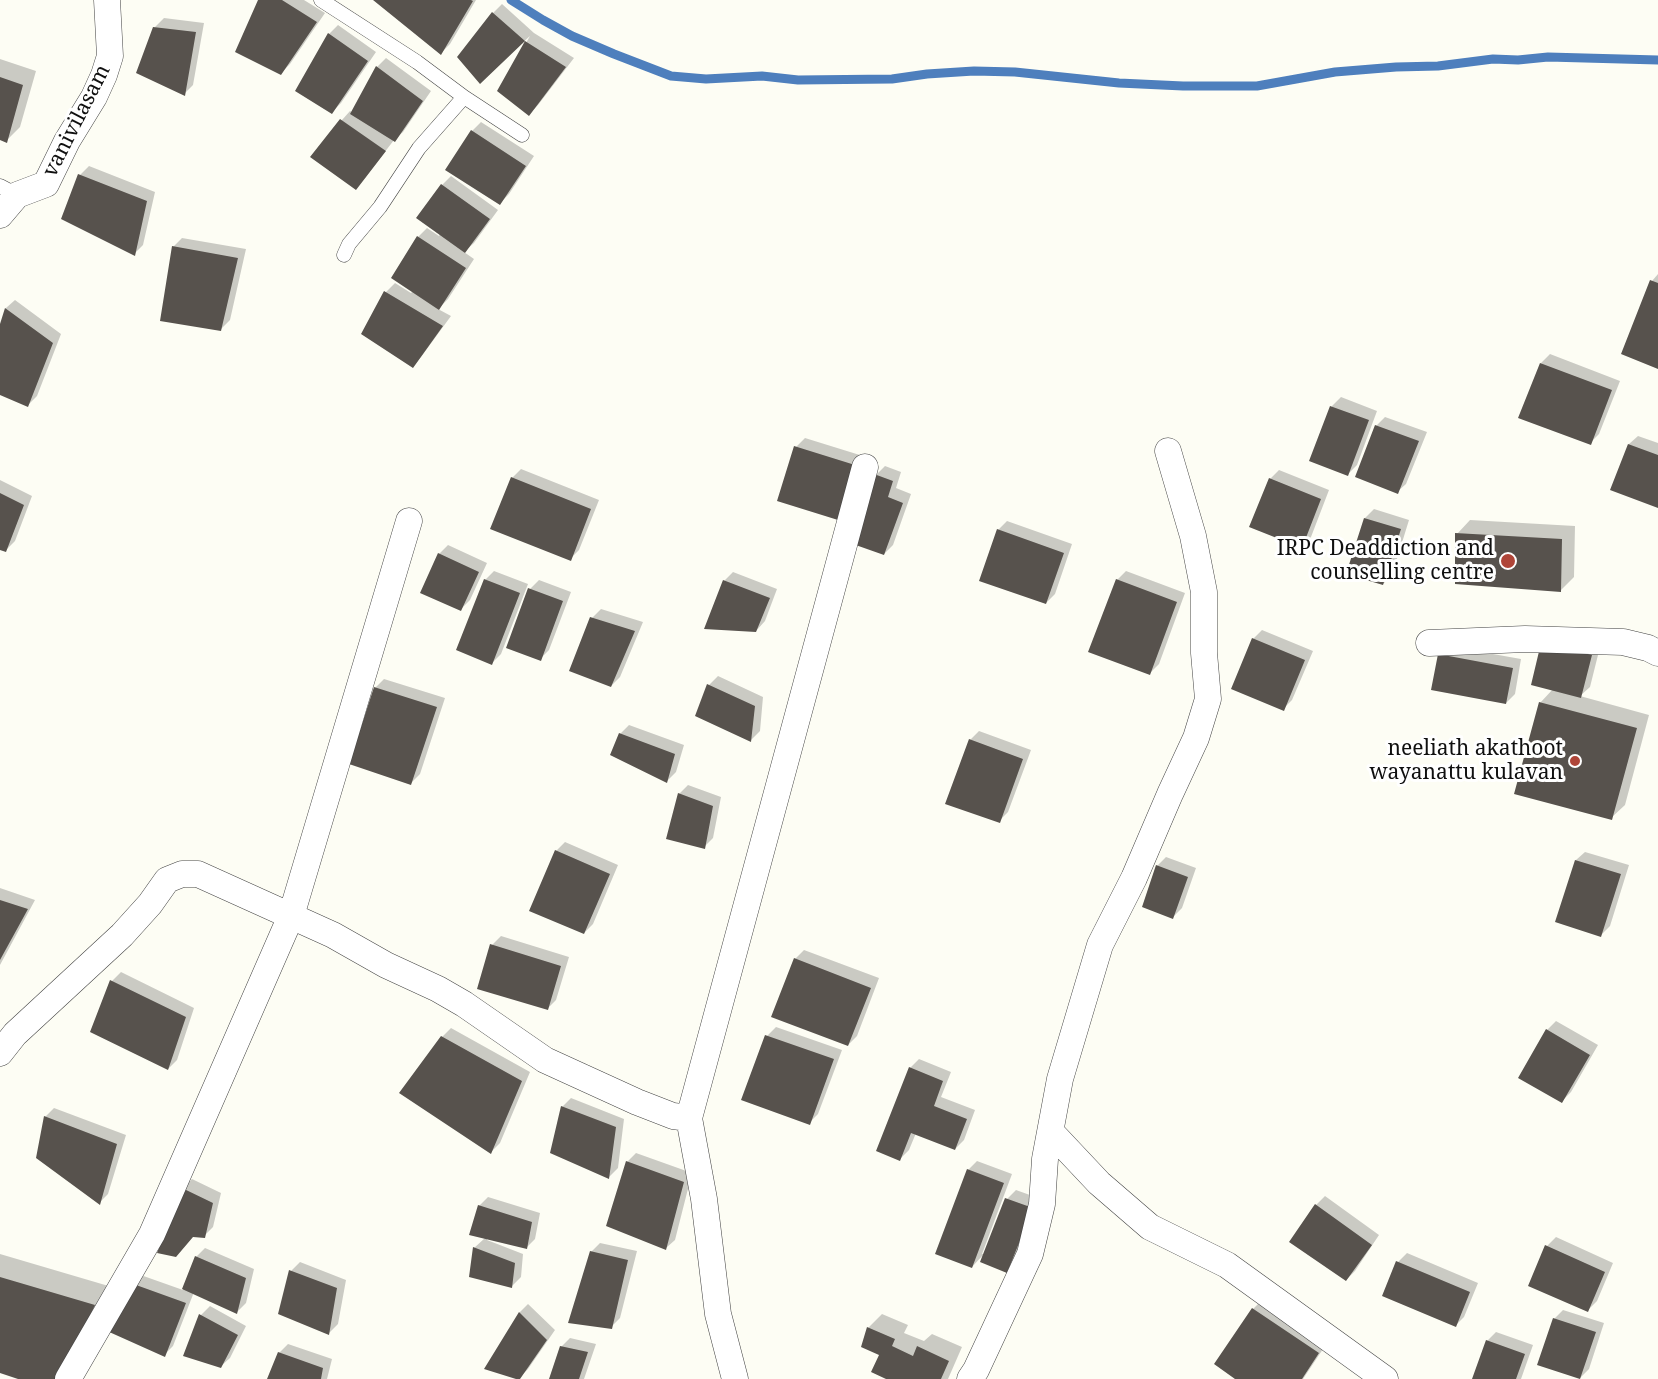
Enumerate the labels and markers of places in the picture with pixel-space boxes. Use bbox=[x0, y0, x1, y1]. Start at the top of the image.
place label: IRPC Deaddiction and counselling centre bbox=[1277, 536, 1494, 586]
marker: IRPC Deaddiction and counselling centre bbox=[1499, 552, 1517, 570]
place label: neeliath akathoot wayanattu kulavan bbox=[1369, 736, 1563, 786]
marker: neeliath akathoot wayanattu kulavan bbox=[1568, 754, 1582, 768]

